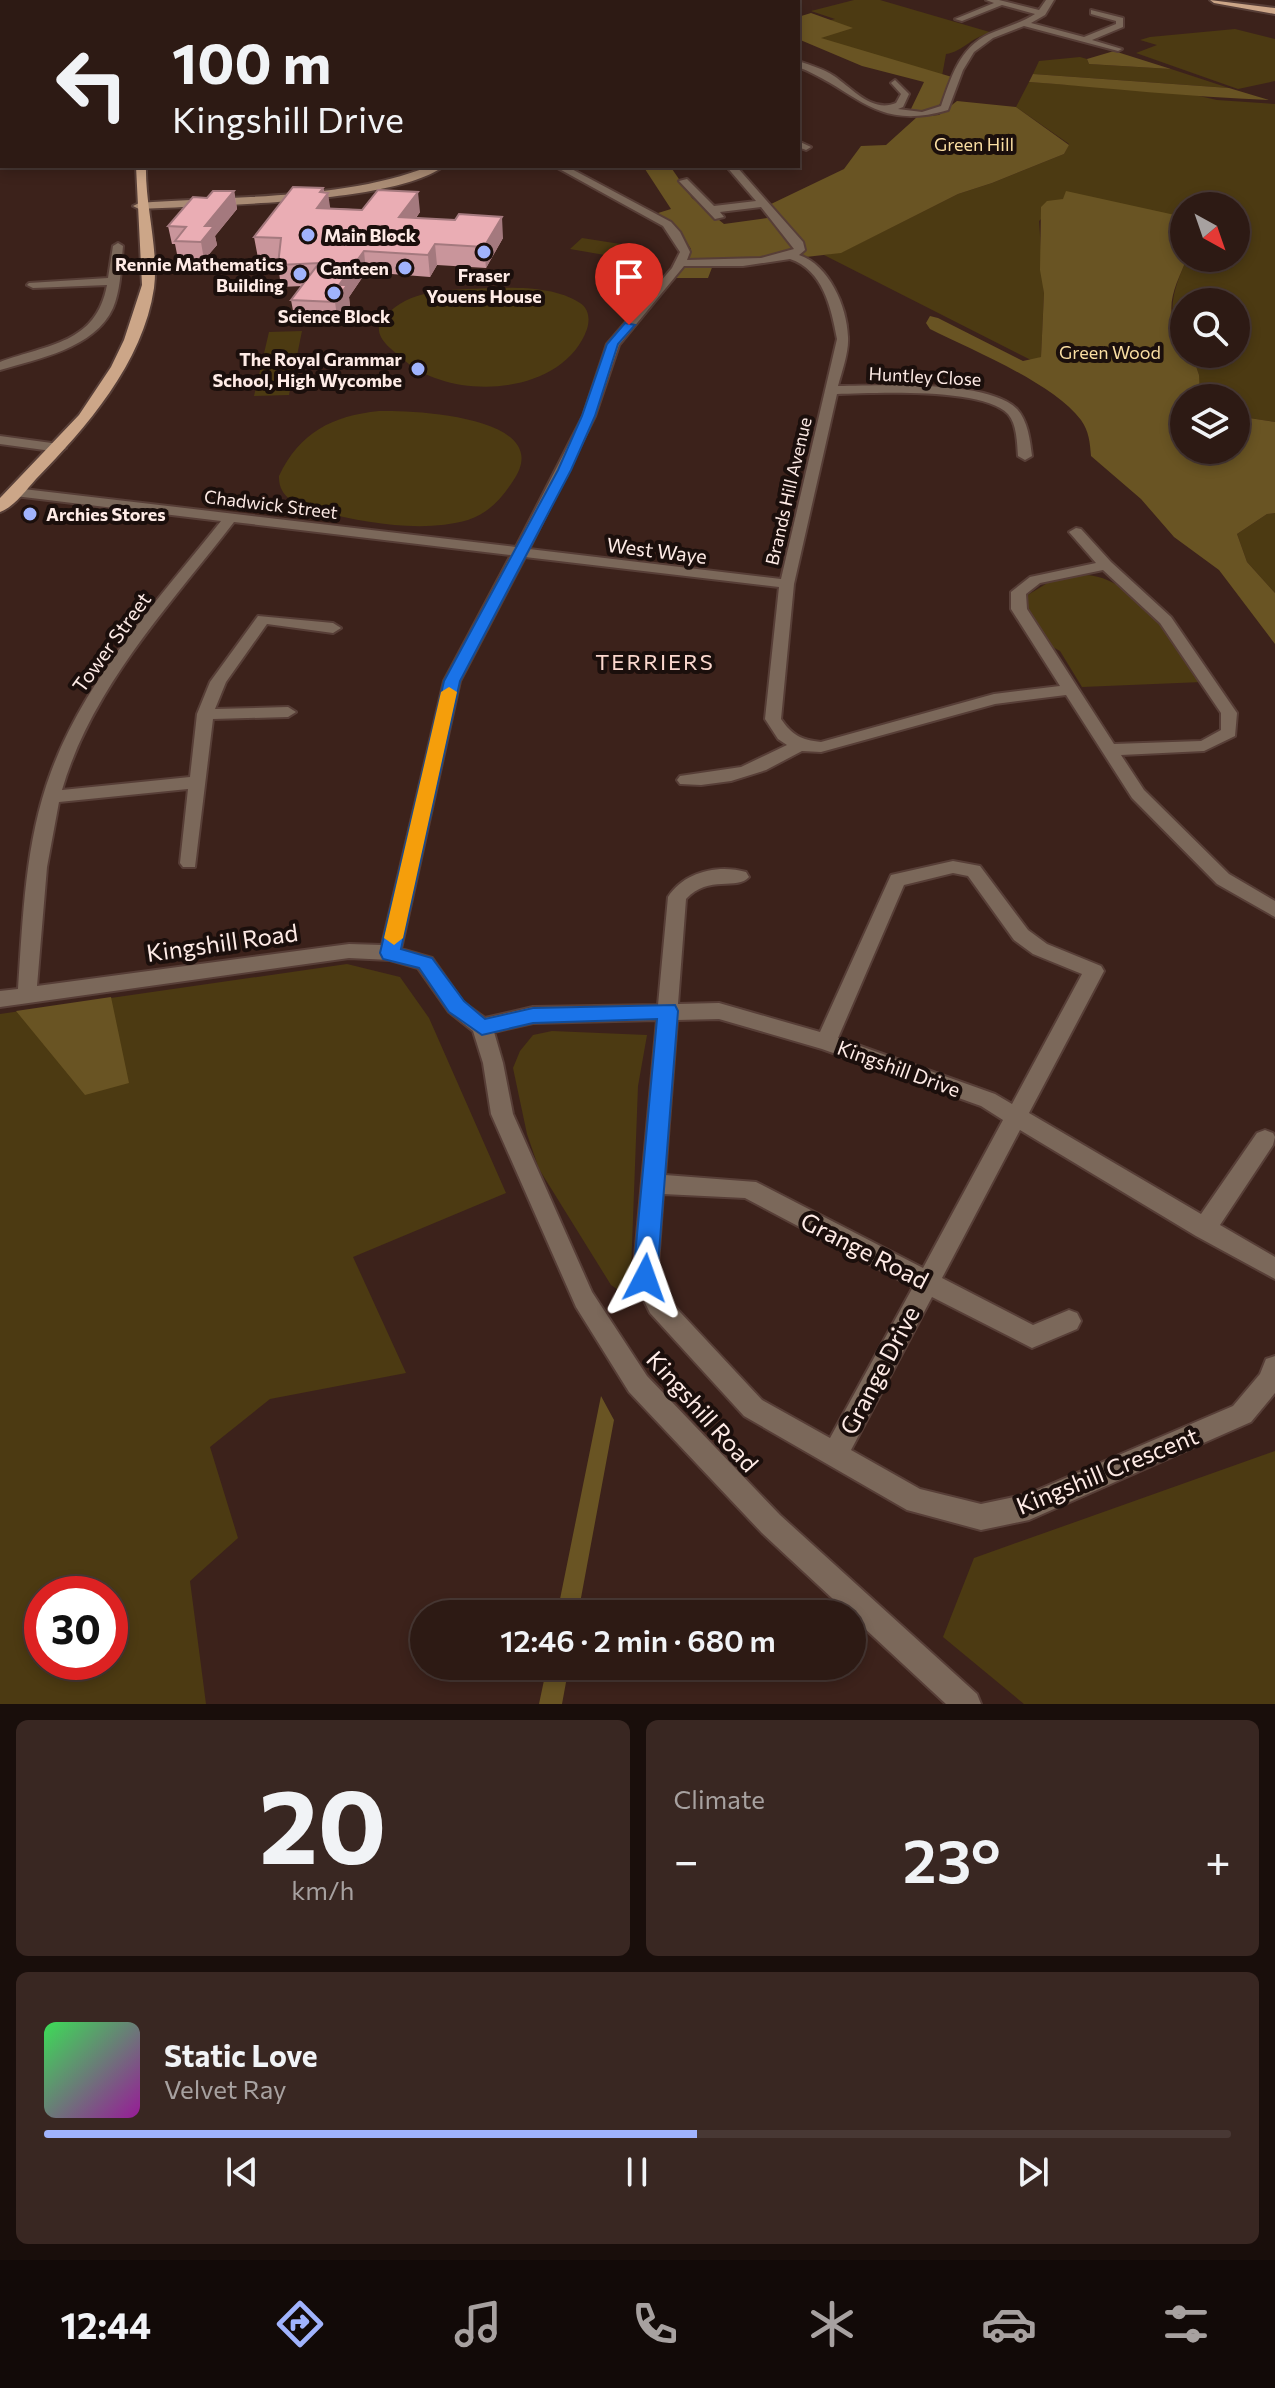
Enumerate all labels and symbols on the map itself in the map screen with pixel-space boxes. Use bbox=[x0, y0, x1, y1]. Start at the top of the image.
park label: Green Hill bbox=[934, 133, 1014, 155]
north arrow bbox=[1170, 192, 1250, 272]
place label: Main Block bbox=[324, 224, 417, 246]
marker: Main Block bbox=[299, 226, 317, 244]
marker: Fraser Youens House bbox=[475, 243, 493, 261]
pin bbox=[595, 243, 663, 325]
place label: Rennie Mathematics Building bbox=[115, 253, 284, 296]
place label: Canteen bbox=[320, 257, 389, 279]
marker: Canteen bbox=[396, 259, 414, 277]
place label: Fraser Youens House bbox=[426, 264, 542, 307]
marker: Rennie Mathematics Building bbox=[291, 265, 309, 283]
marker: Science Block bbox=[325, 284, 343, 302]
place label: Science Block bbox=[278, 305, 391, 327]
park label: Green Wood bbox=[1059, 341, 1161, 363]
place label: The Royal Grammar School, High Wycombe bbox=[212, 348, 403, 391]
marker: The Royal Grammar School, High Wycombe bbox=[409, 360, 427, 378]
street label: Huntley Close bbox=[868, 362, 982, 390]
street label: Brands Hill Avenue bbox=[760, 415, 816, 567]
street label: Chadwick Street bbox=[203, 485, 339, 523]
place label: Archies Stores bbox=[46, 503, 166, 525]
marker: Archies Stores bbox=[21, 505, 39, 523]
street label: West Waye bbox=[606, 532, 708, 568]
street label: Tower Street bbox=[67, 587, 155, 697]
district label: TERRIERS bbox=[595, 648, 715, 675]
street label: Kingshill Road bbox=[144, 917, 300, 967]
street label: Kingshill Drive bbox=[834, 1035, 964, 1101]
street label: Grange Road bbox=[796, 1205, 934, 1295]
position arrow bbox=[603, 1236, 687, 1320]
street label: Grange Drive bbox=[833, 1301, 925, 1439]
street label: Kingshill Road bbox=[641, 1345, 765, 1477]
street label: Kingshill Crescent bbox=[1012, 1420, 1203, 1520]
speed limit sign: 30 bbox=[24, 1576, 128, 1680]

